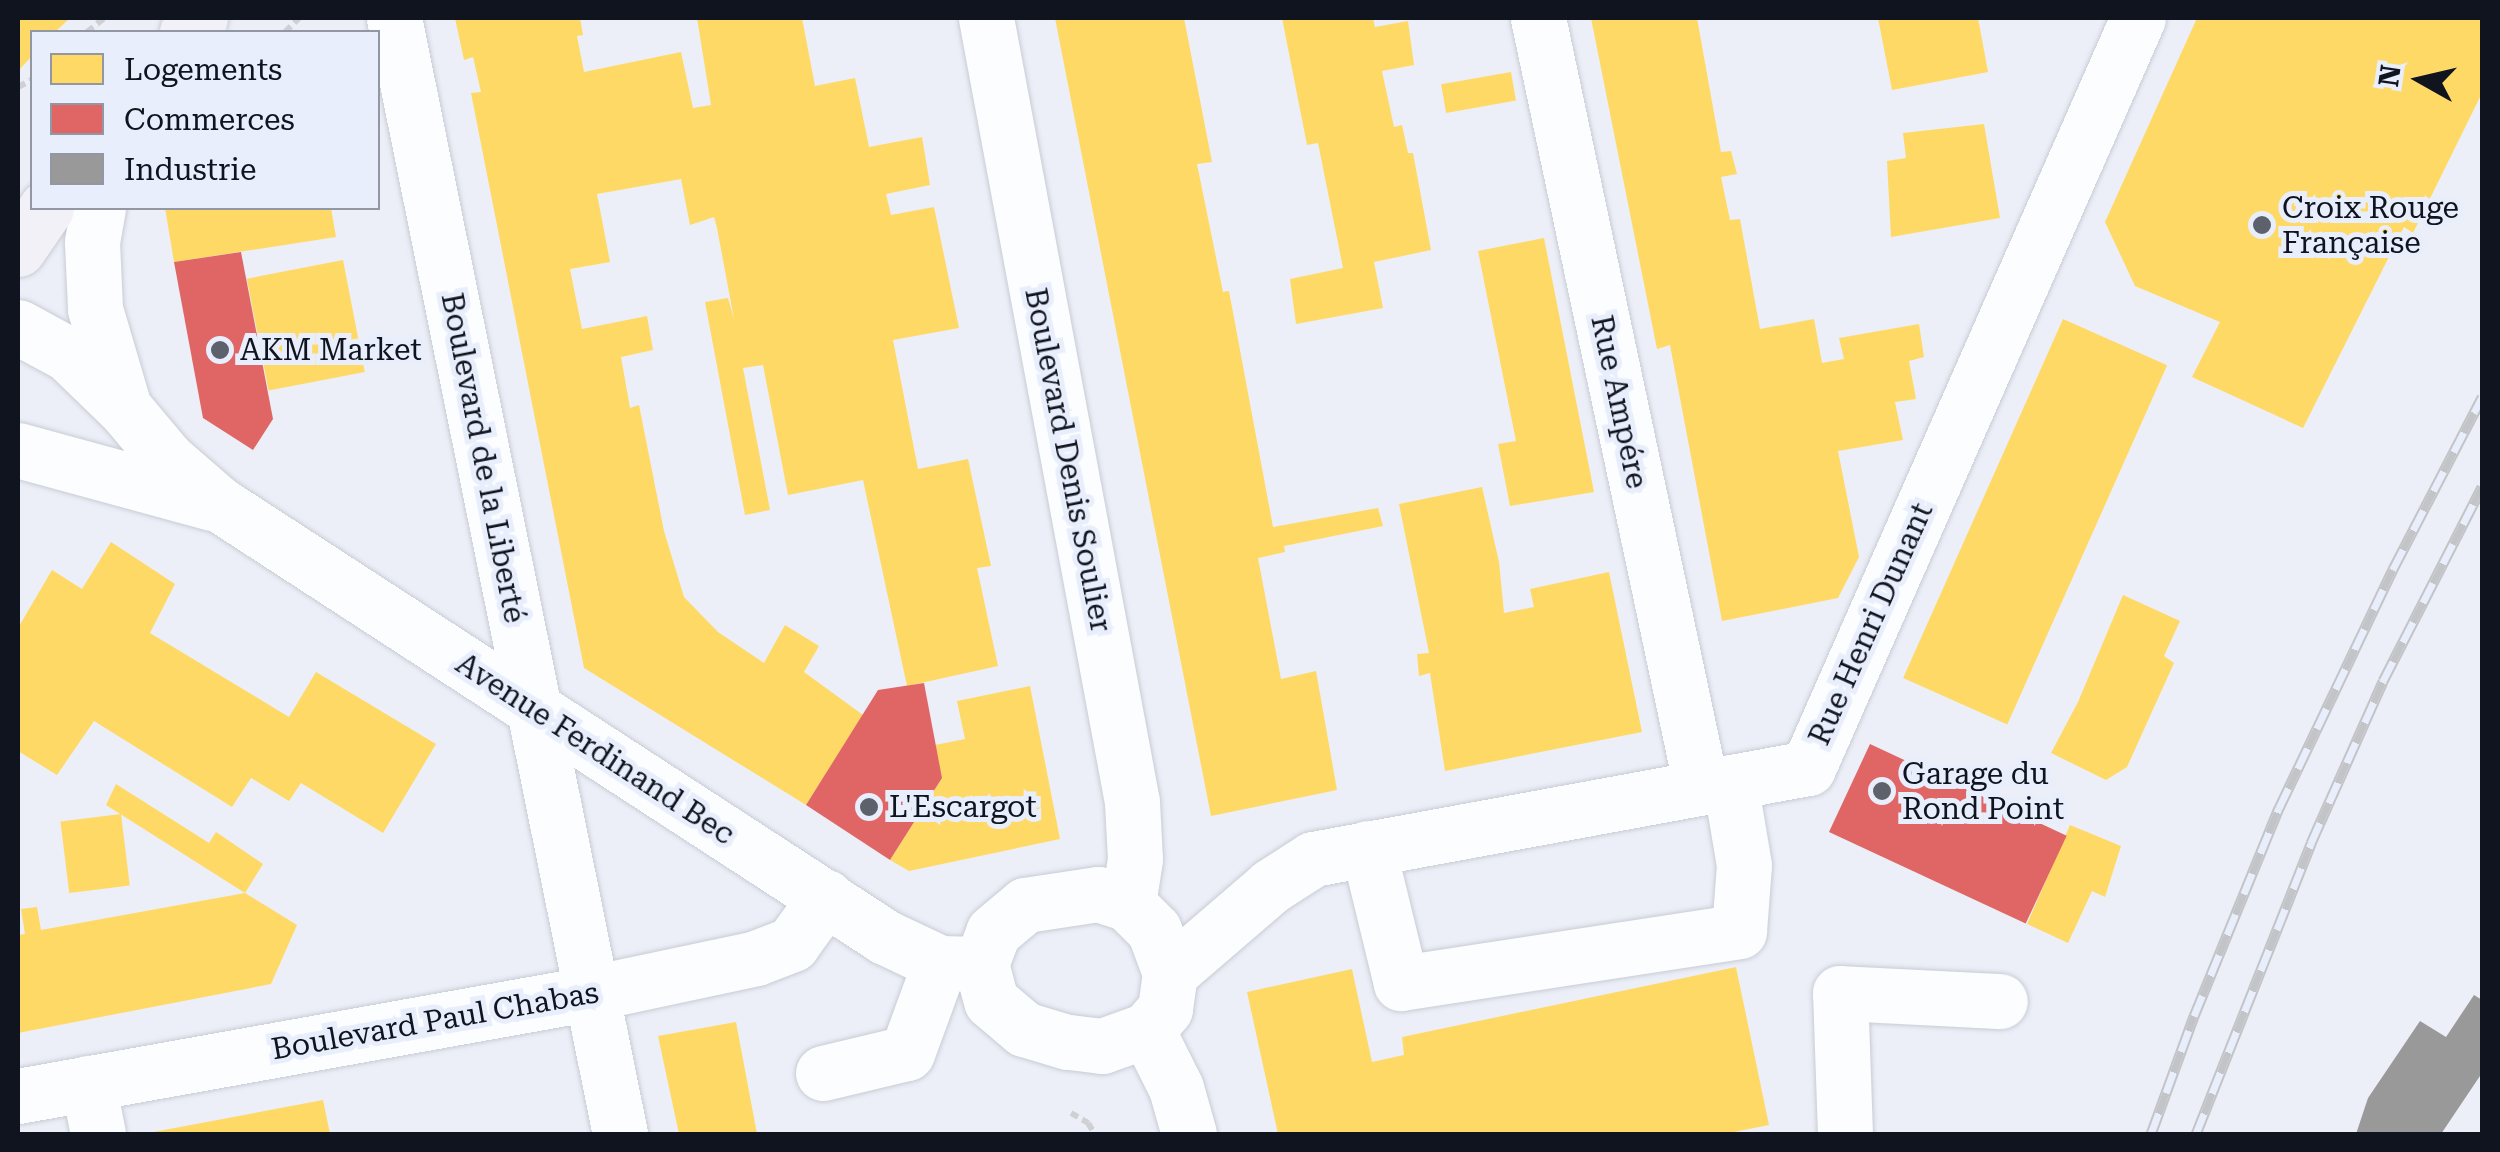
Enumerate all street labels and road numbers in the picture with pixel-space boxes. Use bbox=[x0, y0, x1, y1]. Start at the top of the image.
street label: Boulevard Denis Soulier bbox=[1017, 285, 1119, 635]
street label: Boulevard de la Liberté bbox=[433, 290, 533, 626]
street label: Rue Ampére bbox=[1583, 312, 1655, 492]
street label: Rue Henri Dunant bbox=[1801, 497, 1941, 751]
street label: Avenue Ferdinand Bec bbox=[449, 646, 741, 852]
street label: Boulevard Paul Chabas bbox=[269, 974, 601, 1068]

